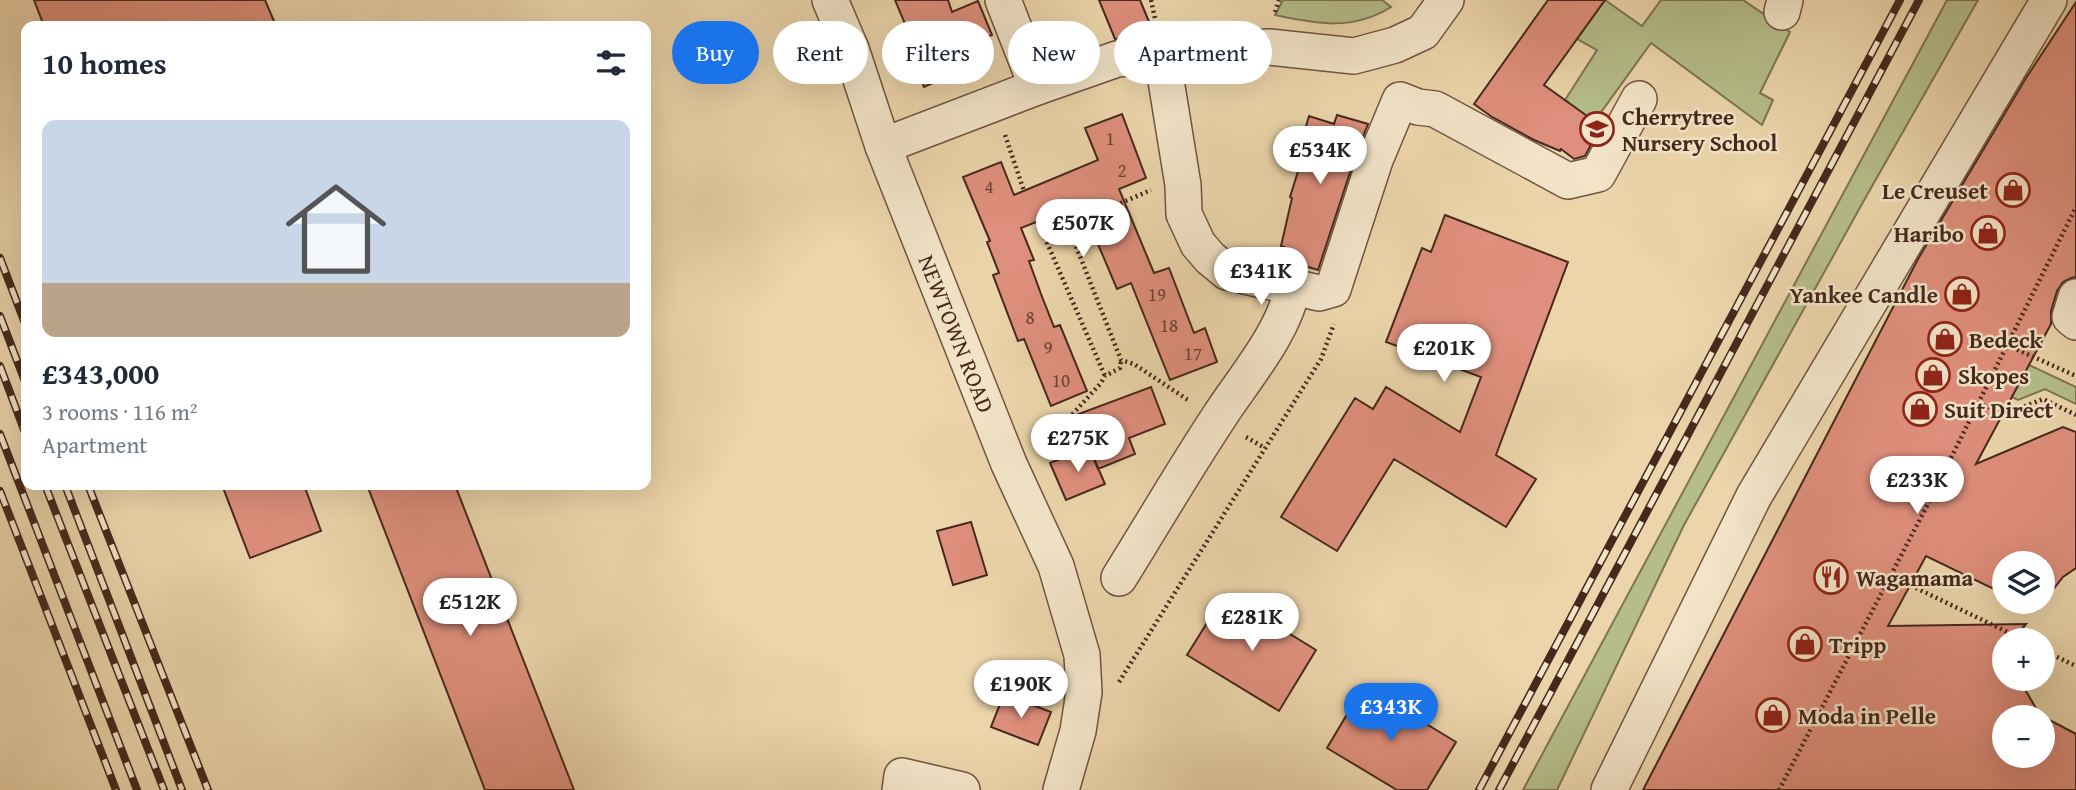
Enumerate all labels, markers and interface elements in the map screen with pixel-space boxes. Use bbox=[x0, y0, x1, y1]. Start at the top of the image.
chip: Buy bbox=[672, 21, 759, 84]
chip: Rent bbox=[773, 21, 868, 84]
chip: Filters bbox=[882, 21, 994, 84]
chip: New bbox=[1008, 21, 1100, 84]
chip: Apartment bbox=[1114, 21, 1272, 84]
text: 10 homes bbox=[42, 41, 167, 85]
icon: filters bbox=[592, 44, 630, 82]
place label: Cherrytree Nursery School bbox=[1622, 100, 1777, 159]
school or university icon: Cherrytree Nursery School bbox=[1578, 110, 1616, 148]
house number: 1 bbox=[1105, 124, 1115, 152]
pin: £534K bbox=[1271, 127, 1369, 186]
text: £534K bbox=[1289, 132, 1351, 165]
house number: 2 bbox=[1117, 156, 1127, 184]
icon: home bbox=[273, 166, 399, 292]
shop icon: Le Creuset bbox=[1994, 171, 2032, 209]
house number: 4 bbox=[984, 172, 994, 200]
place label: Le Creuset bbox=[1882, 174, 1988, 207]
pin: £507K bbox=[1034, 200, 1132, 259]
text: £507K bbox=[1052, 205, 1114, 238]
shop icon: Haribo bbox=[1969, 214, 2007, 252]
place label: Haribo bbox=[1894, 217, 1964, 250]
pin: £341K bbox=[1212, 247, 1310, 307]
street label: NEWTOWN ROAD bbox=[911, 250, 1003, 417]
text: £341K bbox=[1230, 253, 1292, 286]
shop icon: Yankee Candle bbox=[1943, 275, 1981, 313]
place label: Yankee Candle bbox=[1789, 278, 1938, 311]
house number: 19 bbox=[1148, 280, 1166, 308]
house number: 8 bbox=[1025, 303, 1035, 331]
house number: 18 bbox=[1160, 311, 1178, 339]
shop icon: Bedeck bbox=[1926, 320, 1964, 358]
place label: Bedeck bbox=[1969, 323, 2043, 356]
pin: £201K bbox=[1395, 324, 1493, 384]
text: £201K bbox=[1413, 330, 1475, 363]
house number: 9 bbox=[1043, 333, 1053, 361]
house number: 17 bbox=[1184, 339, 1202, 367]
text: £343,000 bbox=[42, 351, 159, 395]
shop icon: Skopes bbox=[1914, 356, 1952, 394]
place label: Skopes bbox=[1958, 359, 2029, 392]
house number: 10 bbox=[1052, 366, 1070, 394]
shop icon: Suit Direct bbox=[1901, 390, 1939, 428]
place label: Suit Direct bbox=[1944, 393, 2053, 426]
text: 3 rooms · 116 m² bbox=[42, 395, 197, 428]
pin: £275K bbox=[1029, 414, 1127, 474]
text: £275K bbox=[1047, 420, 1109, 453]
text: Apartment bbox=[42, 428, 147, 461]
pin: £233K bbox=[1868, 456, 1966, 516]
text: £233K bbox=[1886, 462, 1948, 495]
map controls bbox=[1992, 551, 2055, 768]
button: layers bbox=[1992, 551, 2055, 614]
restaurant icon: Wagamama bbox=[1812, 558, 1850, 596]
place label: Wagamama bbox=[1856, 561, 1974, 594]
pin: £512K bbox=[421, 578, 519, 638]
text: £512K bbox=[439, 584, 501, 617]
pin: £281K bbox=[1203, 594, 1301, 653]
text: £281K bbox=[1221, 599, 1283, 632]
shop icon: Tripp bbox=[1786, 625, 1824, 663]
place label: Tripp bbox=[1829, 628, 1886, 661]
button: + bbox=[1992, 628, 2055, 691]
pin: £190K bbox=[972, 660, 1070, 720]
text: £190K bbox=[990, 666, 1052, 699]
pin: £343K bbox=[1342, 684, 1440, 743]
text: £343K bbox=[1360, 689, 1422, 722]
shop icon: Moda in Pelle bbox=[1754, 696, 1792, 734]
place label: Moda in Pelle bbox=[1798, 699, 1936, 732]
button: − bbox=[1992, 705, 2055, 768]

